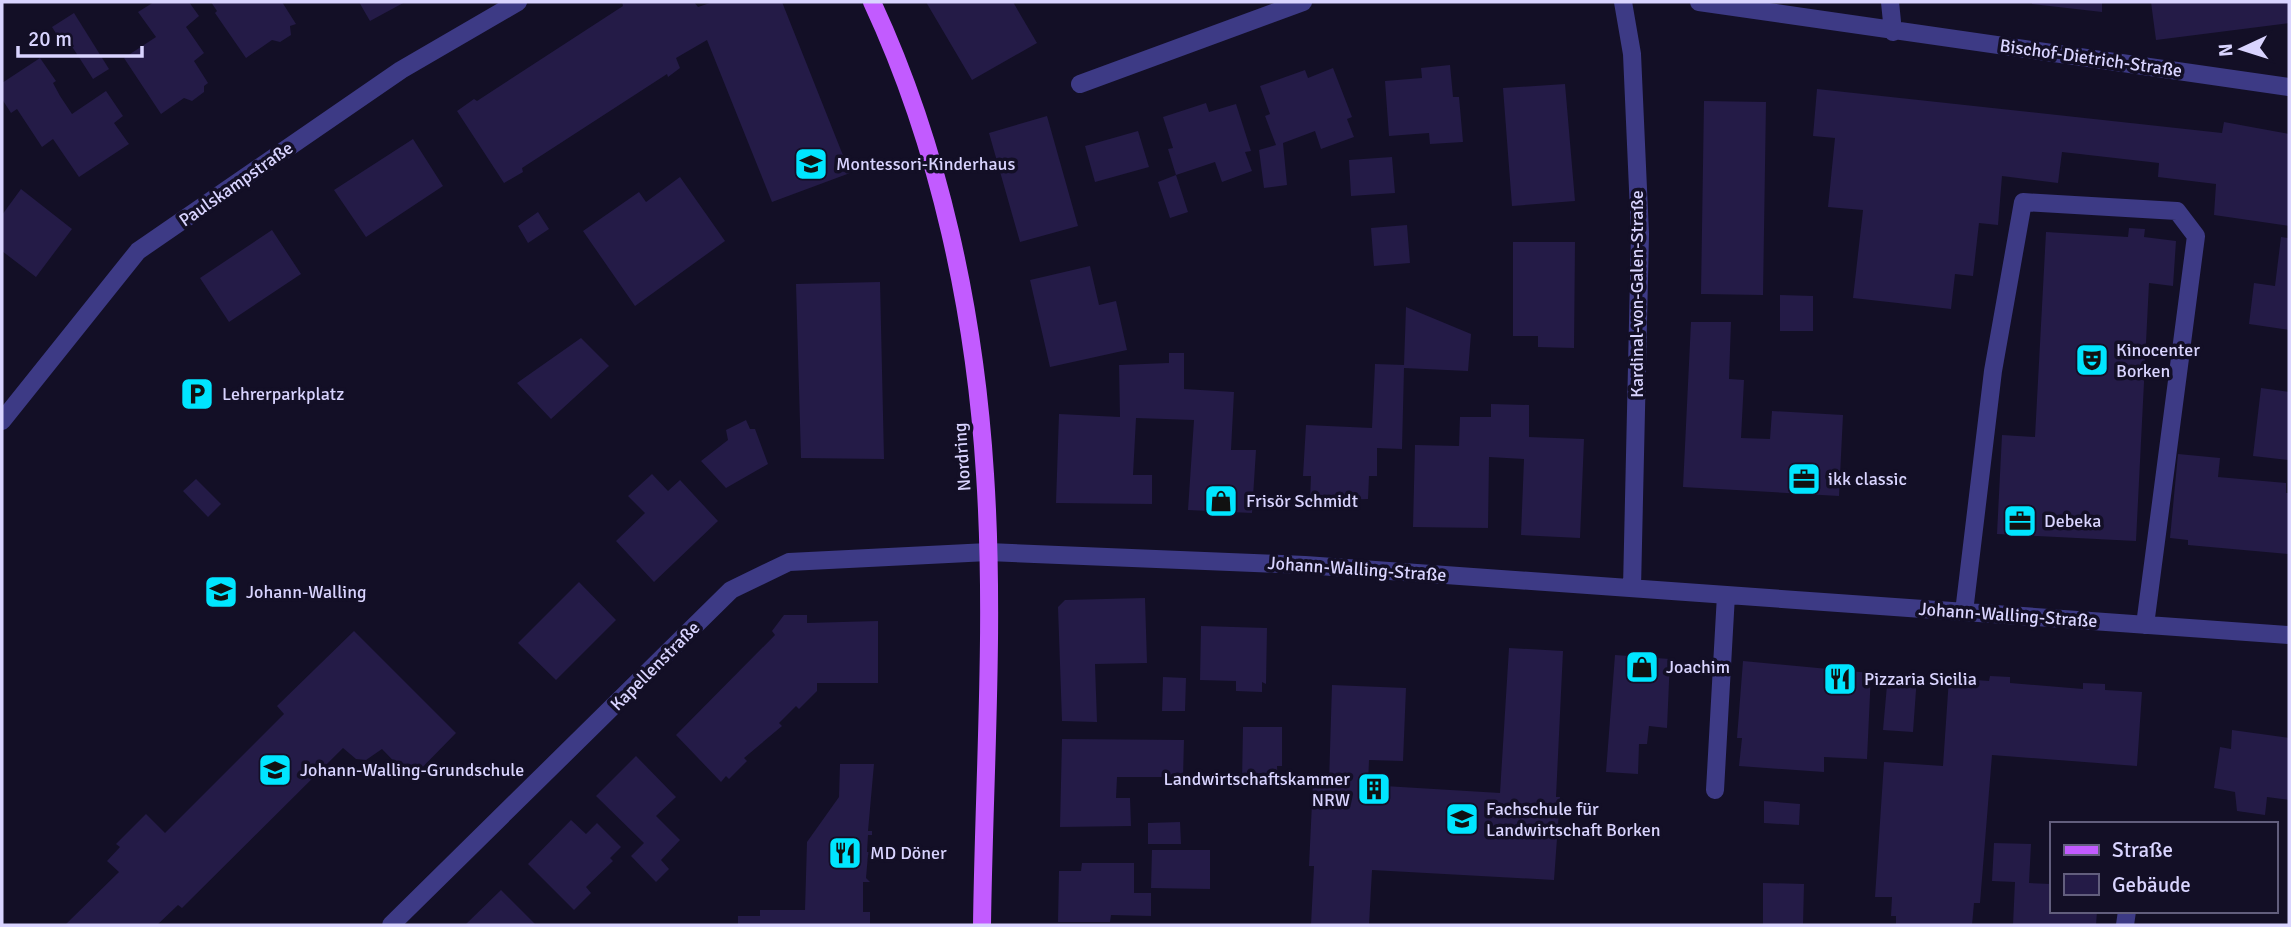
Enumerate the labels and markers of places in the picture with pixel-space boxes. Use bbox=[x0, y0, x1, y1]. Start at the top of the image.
school or university icon: Montessori-Kinderhaus bbox=[792, 145, 830, 183]
place label: Montessori-Kinderhaus bbox=[836, 153, 1015, 175]
place label: Kinocenter Borken bbox=[2116, 339, 2200, 382]
theatre icon: Kinocenter Borken bbox=[2073, 341, 2111, 379]
parking icon: Lehrerparkplatz bbox=[178, 375, 216, 413]
place label: Lehrerparkplatz bbox=[222, 383, 344, 405]
office icon: ikk classic bbox=[1785, 460, 1823, 498]
place label: ikk classic bbox=[1828, 468, 1907, 490]
shop icon: Frisör Schmidt bbox=[1202, 482, 1240, 520]
place label: Frisör Schmidt bbox=[1246, 490, 1358, 512]
office icon: Debeka bbox=[2001, 502, 2039, 540]
place label: Debeka bbox=[2044, 510, 2101, 532]
school or university icon: Johann-Walling bbox=[202, 573, 240, 611]
place label: Johann-Walling bbox=[246, 581, 367, 603]
shop icon: Joachim bbox=[1623, 648, 1661, 686]
place label: Joachim bbox=[1666, 656, 1730, 678]
restaurant icon: Pizzaria Sicilia bbox=[1821, 660, 1859, 698]
place label: Pizzaria Sicilia bbox=[1864, 668, 1977, 690]
school or university icon: Johann-Walling-Grundschule bbox=[256, 751, 294, 789]
place label: Johann-Walling-Grundschule bbox=[300, 759, 524, 781]
place label: Landwirtschaftskammer NRW bbox=[1163, 768, 1350, 811]
building icon: Landwirtschaftskammer NRW bbox=[1355, 770, 1393, 808]
place label: Fachschule für Landwirtschaft Borken bbox=[1486, 798, 1660, 841]
school or university icon: Fachschule für Landwirtschaft Borken bbox=[1443, 800, 1481, 838]
restaurant icon: MD Döner bbox=[826, 834, 864, 872]
place label: MD Döner bbox=[870, 842, 947, 864]

